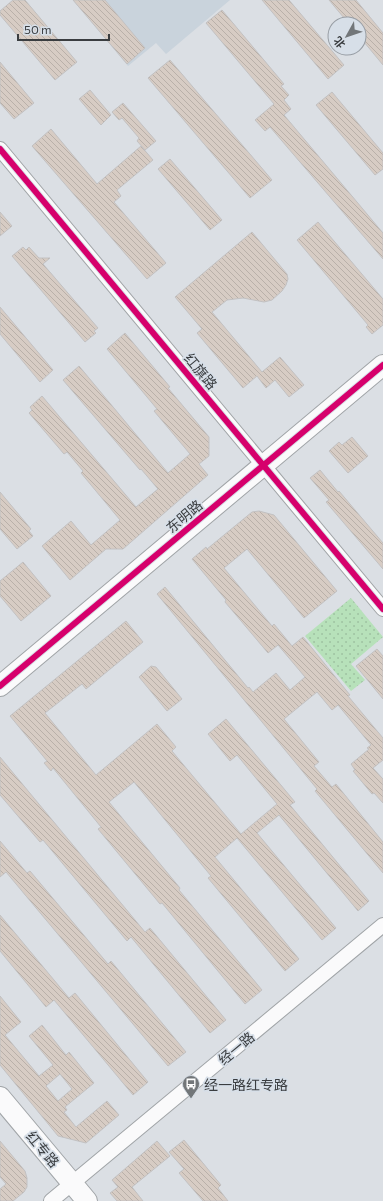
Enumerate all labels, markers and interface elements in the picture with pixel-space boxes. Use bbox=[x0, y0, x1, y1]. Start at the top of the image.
scale bar bbox=[18, 16, 109, 42]
north arrow bbox=[327, 16, 367, 56]
text: 50 m bbox=[24, 22, 52, 36]
text: 北 bbox=[330, 34, 347, 51]
street label: 红旗路 bbox=[181, 349, 221, 393]
street label: 东明路 bbox=[162, 496, 206, 536]
street label: 经一路 bbox=[214, 1028, 258, 1068]
bus stop icon: 经一路红专路 bbox=[181, 1074, 201, 1099]
place label: 经一路红专路 bbox=[204, 1076, 288, 1093]
street label: 红专路 bbox=[23, 1127, 63, 1171]

